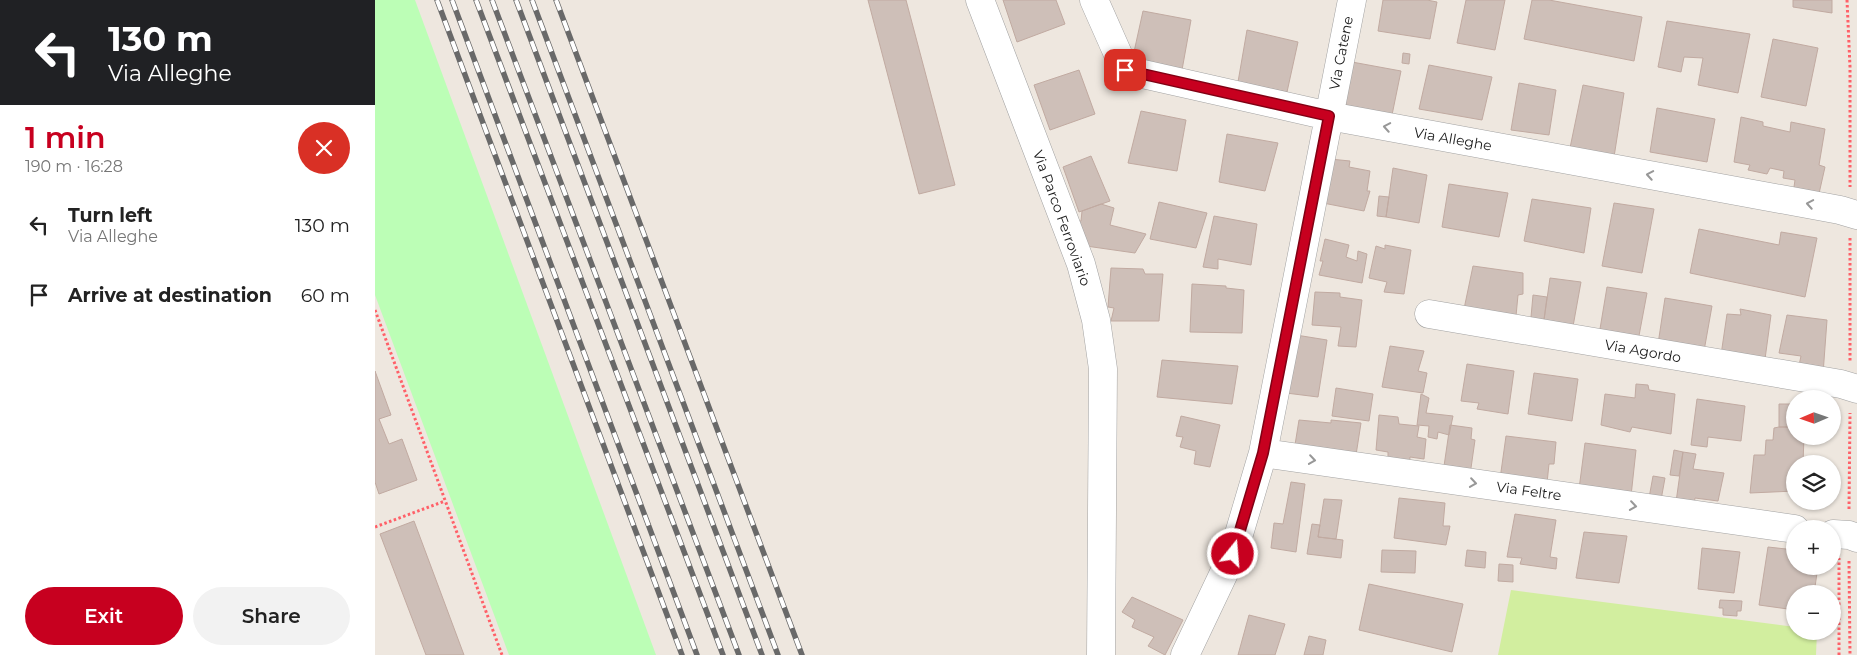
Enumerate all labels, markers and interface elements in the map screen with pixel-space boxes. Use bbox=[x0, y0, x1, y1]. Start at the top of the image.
street label: Via Catene bbox=[1325, 14, 1357, 92]
text: 130 m bbox=[108, 17, 213, 60]
icon: left bbox=[25, 20, 90, 85]
pin bbox=[1104, 49, 1146, 91]
icon: arrive bbox=[1111, 56, 1139, 84]
text: Via Alleghe bbox=[108, 60, 232, 87]
text: 1 min bbox=[25, 119, 106, 156]
button: close bbox=[298, 122, 350, 174]
one-way arrow bbox=[1382, 122, 1391, 133]
street label: Via Alleghe bbox=[1413, 123, 1493, 155]
street label: Via Parco Ferroviario bbox=[1029, 148, 1095, 289]
text: 190 m · 16:28 bbox=[25, 157, 123, 176]
one-way arrow bbox=[1646, 171, 1654, 181]
one-way arrow bbox=[1805, 200, 1814, 210]
text: Turn left bbox=[68, 204, 153, 227]
icon: left bbox=[25, 211, 53, 239]
text: 130 m bbox=[295, 214, 350, 237]
text: Via Alleghe bbox=[68, 227, 158, 246]
icon: arrive bbox=[25, 281, 53, 309]
text: Arrive at destination bbox=[68, 284, 272, 307]
text: 60 m bbox=[301, 284, 350, 307]
street label: Via Agordo bbox=[1603, 335, 1683, 367]
north arrow bbox=[1786, 390, 1841, 445]
map controls bbox=[1786, 390, 1841, 640]
one-way arrow bbox=[1307, 454, 1316, 464]
button: layers bbox=[1786, 455, 1841, 510]
one-way arrow bbox=[1468, 477, 1477, 487]
street label: Via Feltre bbox=[1495, 478, 1563, 504]
one-way arrow bbox=[1629, 500, 1638, 510]
button: + bbox=[1786, 520, 1841, 575]
position arrow bbox=[1206, 527, 1258, 579]
button: − bbox=[1786, 585, 1841, 640]
button: Exit bbox=[25, 587, 183, 645]
button: Share bbox=[193, 587, 350, 645]

